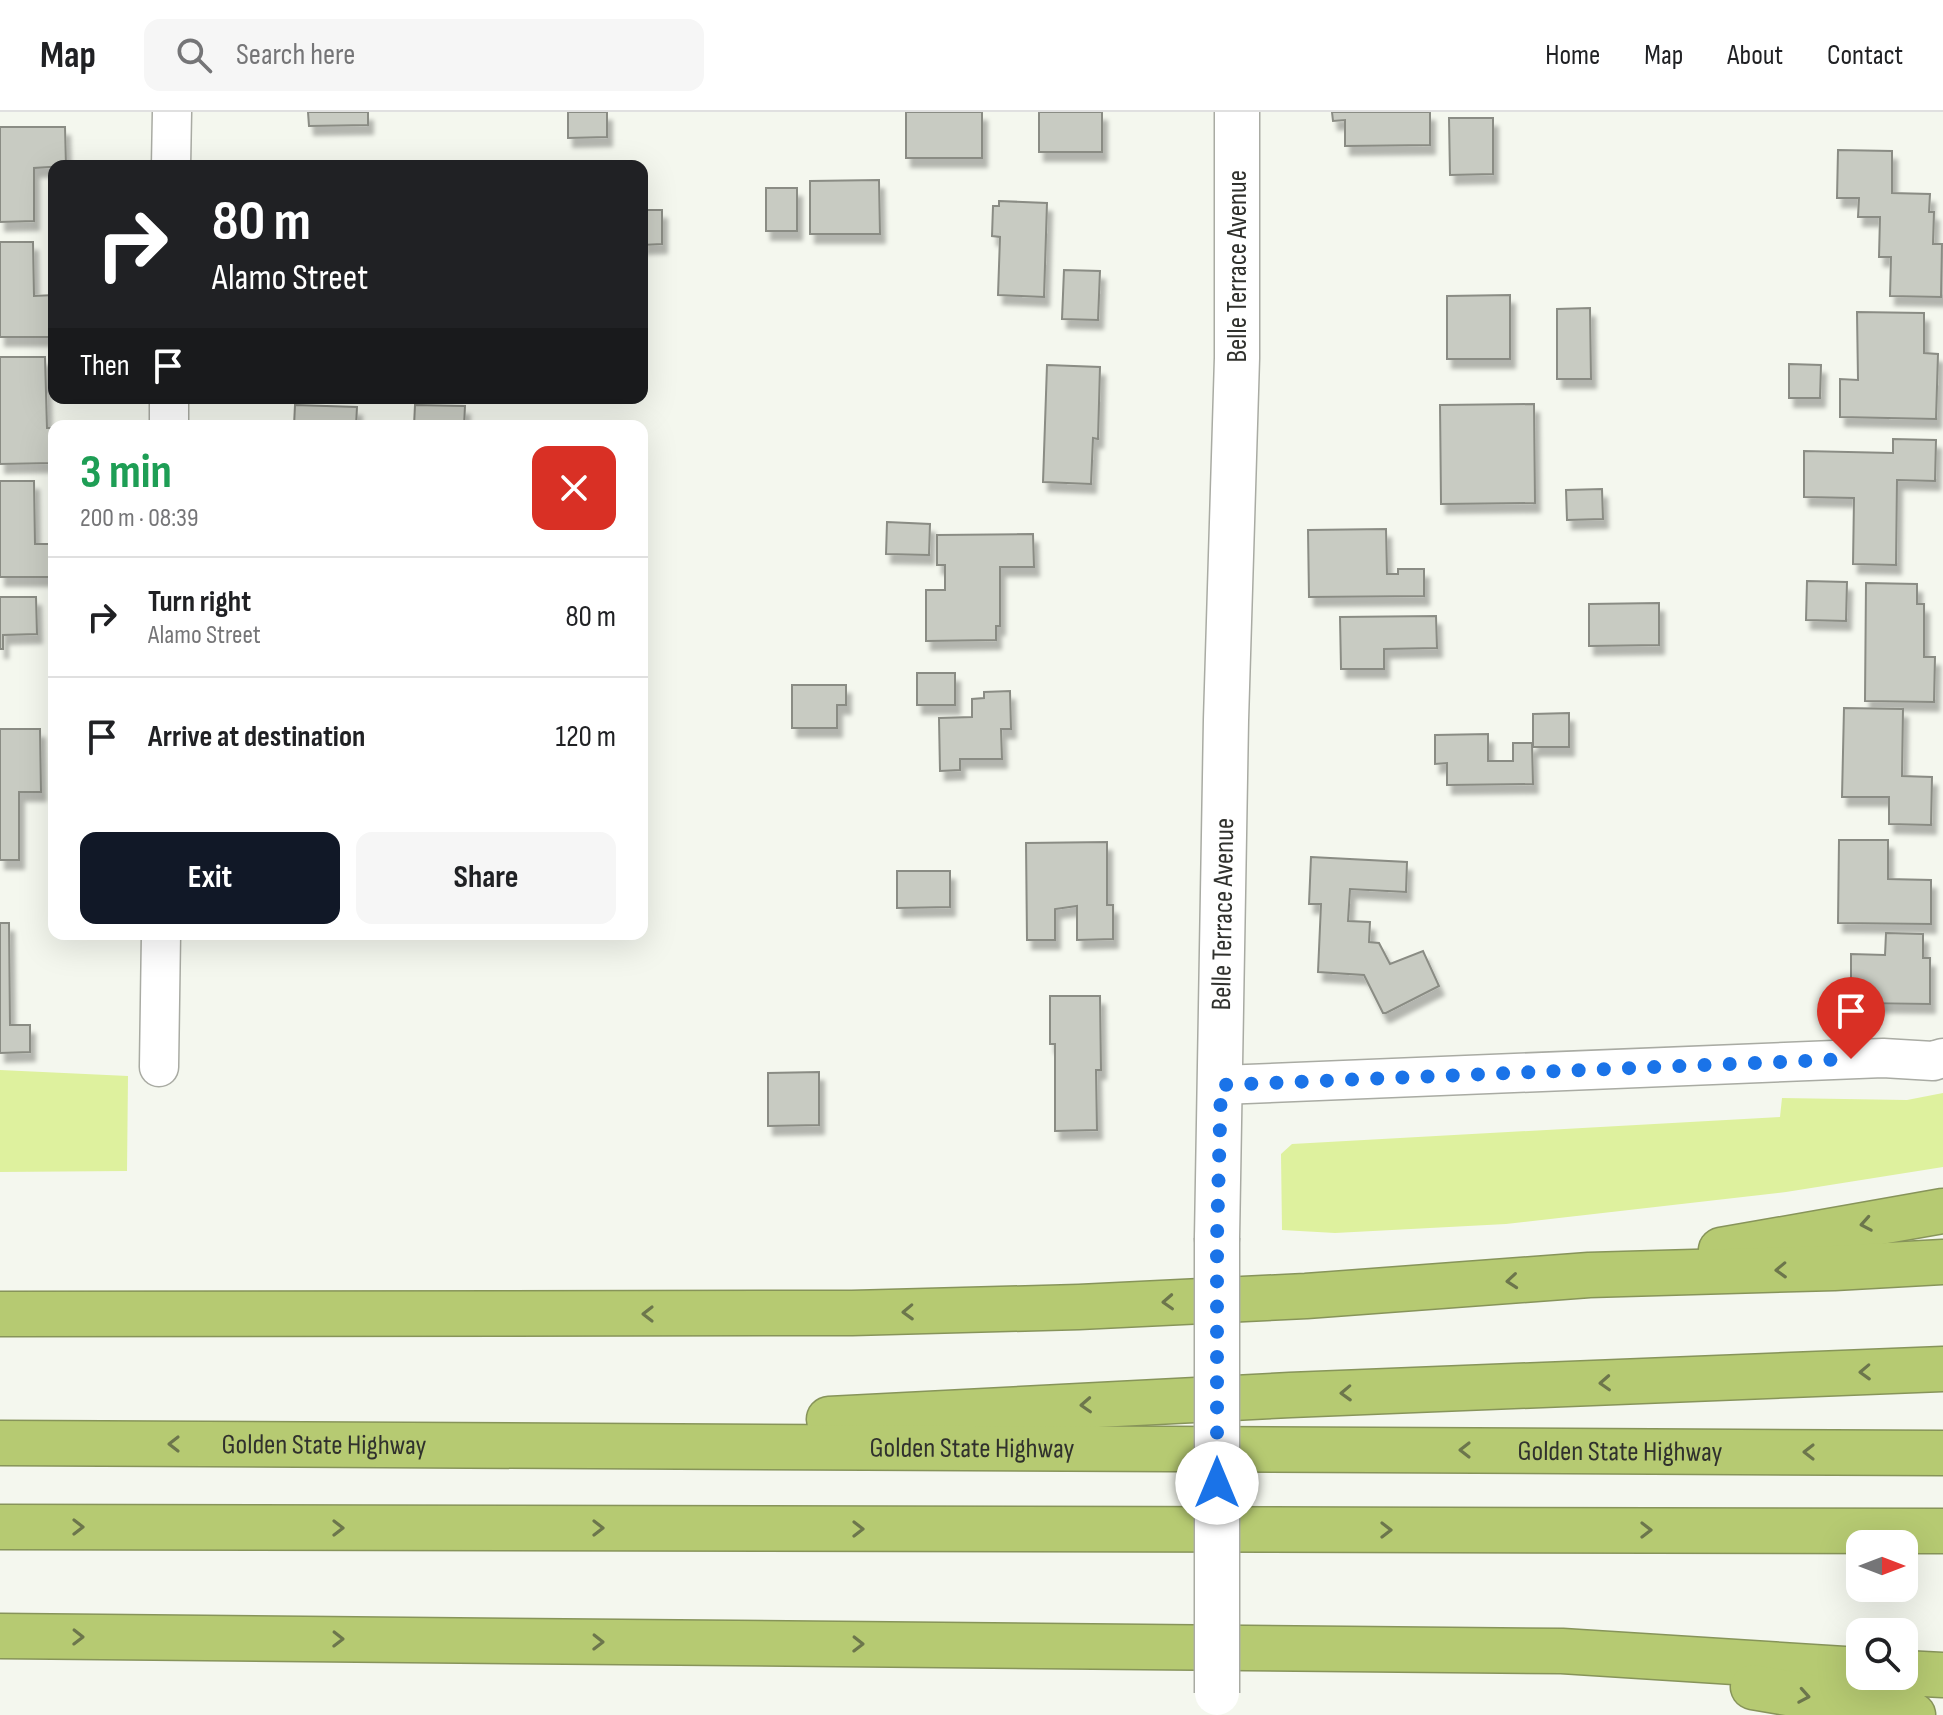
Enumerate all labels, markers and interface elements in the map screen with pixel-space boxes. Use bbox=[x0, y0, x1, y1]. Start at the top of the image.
search box bbox=[144, 19, 704, 91]
text: Map bbox=[40, 33, 96, 78]
icon: search bbox=[172, 33, 216, 77]
text: Search here bbox=[236, 37, 355, 73]
text: Home bbox=[1545, 39, 1600, 72]
text: Map bbox=[1644, 39, 1683, 72]
text: About bbox=[1727, 39, 1783, 72]
text: Contact bbox=[1827, 39, 1903, 72]
street label: Belle Terrace Avenue bbox=[1221, 170, 1254, 362]
text: 80 m bbox=[212, 189, 311, 256]
icon: right bbox=[80, 192, 184, 296]
text: Alamo Street bbox=[212, 257, 368, 300]
icon: arrive bbox=[146, 344, 190, 388]
text: Then bbox=[80, 348, 130, 384]
text: 3 min bbox=[80, 444, 172, 501]
button: close bbox=[532, 446, 616, 530]
text: 200 m · 08:39 bbox=[80, 503, 198, 534]
text: Turn right bbox=[148, 584, 251, 620]
icon: right bbox=[80, 595, 124, 639]
text: 80 m bbox=[565, 599, 616, 635]
text: Alamo Street bbox=[148, 620, 261, 651]
icon: arrive bbox=[80, 715, 124, 759]
text: Arrive at destination bbox=[148, 719, 365, 755]
text: 120 m bbox=[555, 719, 616, 755]
street label: Belle Terrace Avenue bbox=[1204, 818, 1241, 1011]
button: Exit bbox=[80, 832, 340, 924]
button: Share bbox=[356, 832, 616, 924]
pin bbox=[1817, 977, 1885, 1059]
icon: arrive bbox=[1829, 989, 1873, 1033]
one-way arrow bbox=[1859, 1215, 1873, 1232]
one-way arrow bbox=[1774, 1262, 1787, 1279]
one-way arrow bbox=[1505, 1272, 1518, 1289]
one-way arrow bbox=[1161, 1294, 1174, 1311]
one-way arrow bbox=[901, 1303, 914, 1320]
one-way arrow bbox=[641, 1305, 654, 1323]
one-way arrow bbox=[1858, 1363, 1871, 1380]
one-way arrow bbox=[1598, 1374, 1611, 1391]
one-way arrow bbox=[1339, 1385, 1352, 1402]
one-way arrow bbox=[1079, 1396, 1092, 1413]
street label: Golden State Highway bbox=[221, 1428, 427, 1462]
street label: Golden State Highway bbox=[869, 1431, 1075, 1465]
street label: Golden State Highway bbox=[1517, 1434, 1723, 1468]
one-way arrow bbox=[167, 1435, 180, 1453]
position arrow bbox=[1175, 1441, 1259, 1525]
one-way arrow bbox=[1458, 1441, 1471, 1459]
one-way arrow bbox=[1802, 1443, 1815, 1461]
one-way arrow bbox=[72, 1518, 85, 1536]
one-way arrow bbox=[332, 1519, 345, 1537]
one-way arrow bbox=[592, 1519, 605, 1537]
one-way arrow bbox=[852, 1520, 865, 1538]
one-way arrow bbox=[1380, 1521, 1393, 1539]
one-way arrow bbox=[1640, 1521, 1653, 1539]
north arrow bbox=[1846, 1530, 1918, 1602]
map controls bbox=[1846, 1530, 1918, 1690]
button: search bbox=[1846, 1618, 1918, 1690]
one-way arrow bbox=[72, 1628, 85, 1646]
one-way arrow bbox=[332, 1630, 345, 1648]
one-way arrow bbox=[592, 1633, 605, 1650]
one-way arrow bbox=[852, 1635, 865, 1653]
one-way arrow bbox=[1797, 1687, 1810, 1704]

